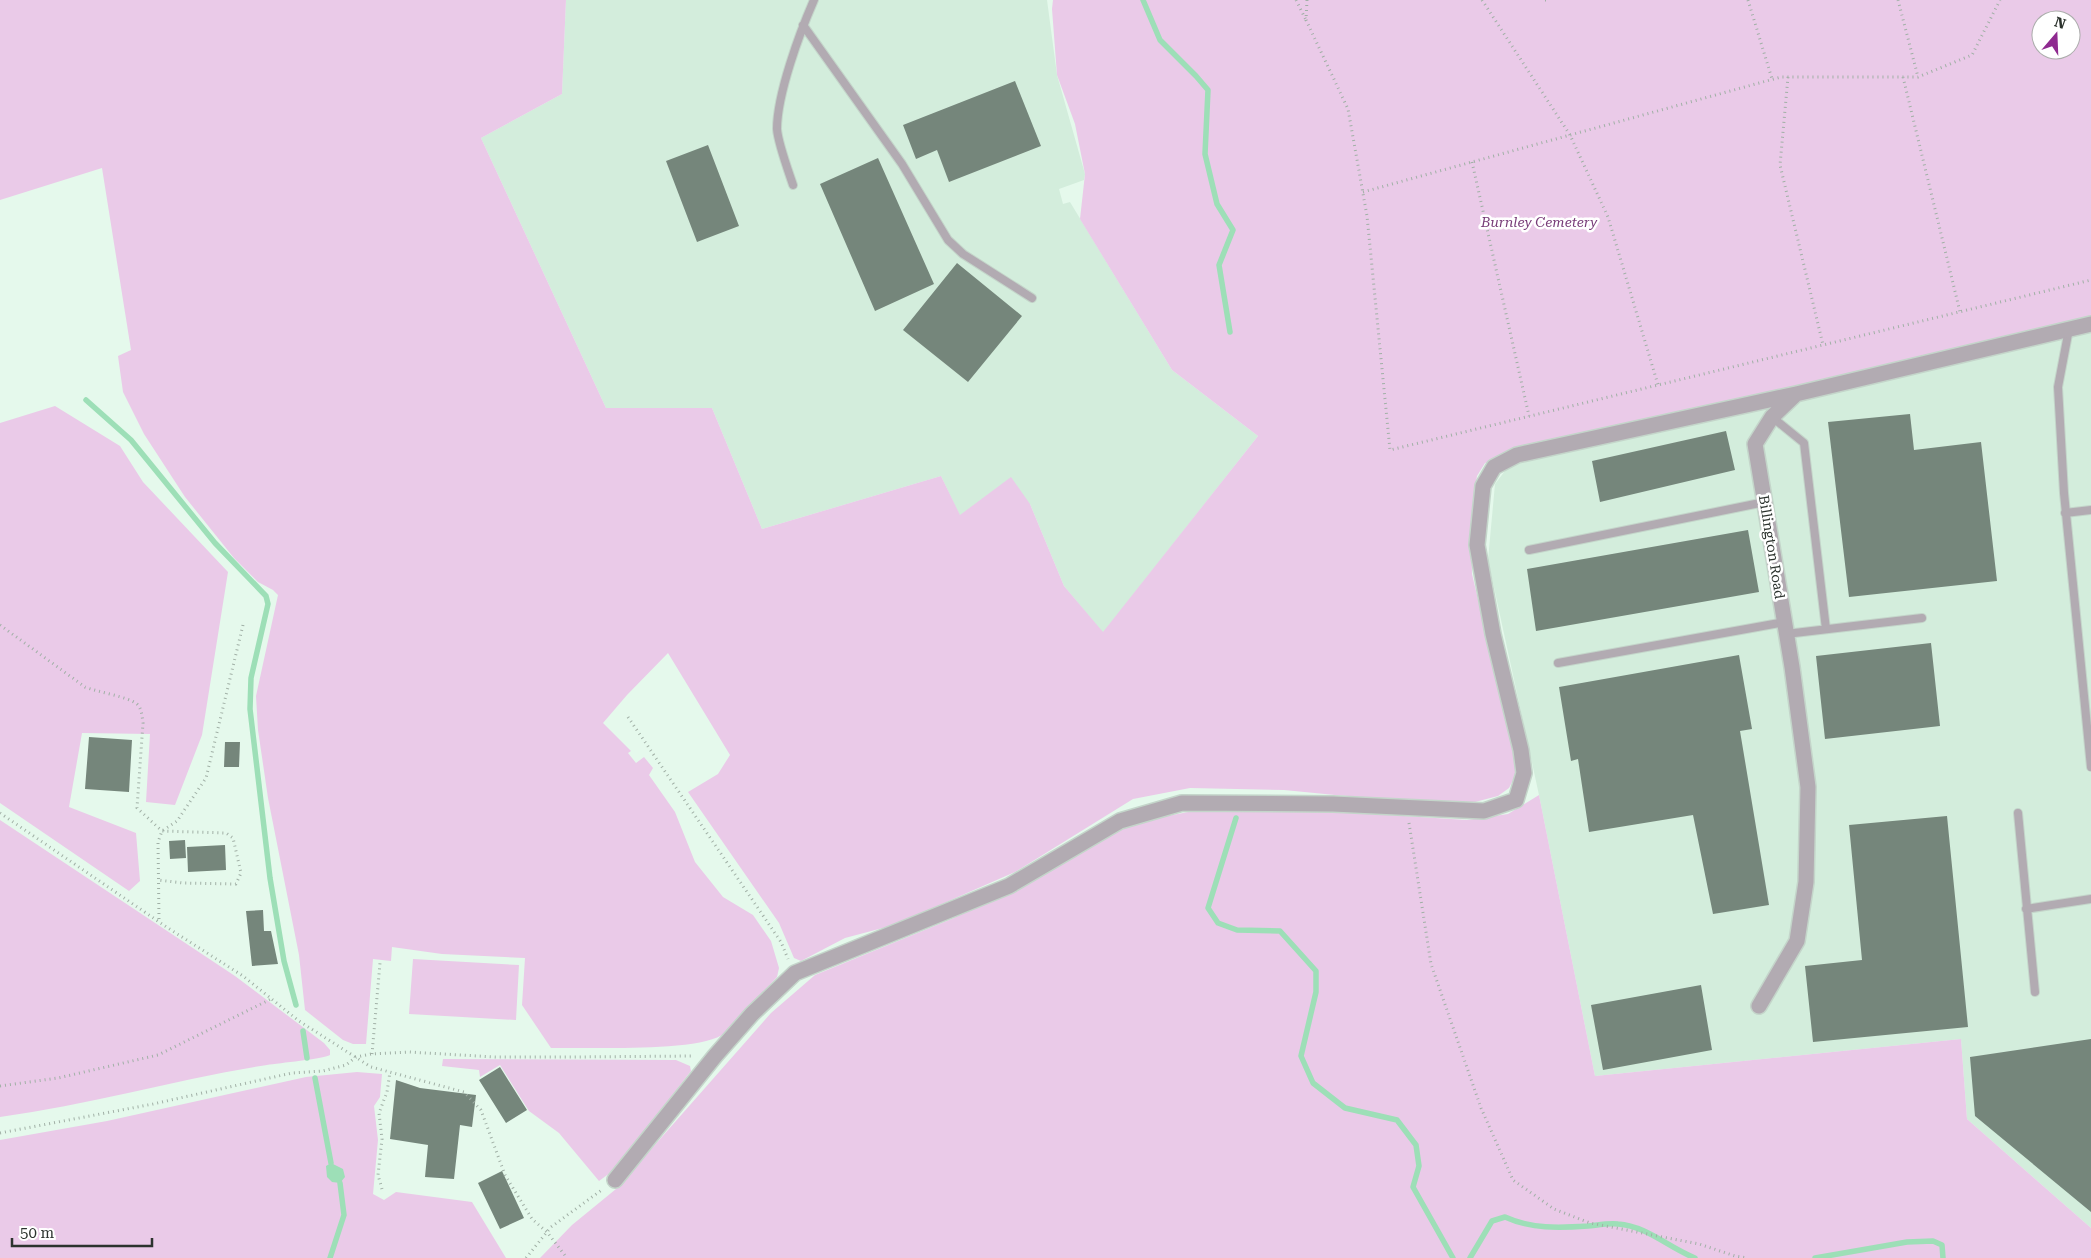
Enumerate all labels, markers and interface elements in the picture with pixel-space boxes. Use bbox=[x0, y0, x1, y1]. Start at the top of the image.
north arrow bbox=[2031, 10, 2081, 60]
text: N bbox=[2053, 13, 2068, 32]
park label: Burnley Cemetery bbox=[1480, 214, 1598, 230]
street label: Billington Road bbox=[1756, 494, 1788, 600]
scale bar bbox=[12, 1216, 152, 1248]
text: 50 m bbox=[20, 1224, 55, 1242]

